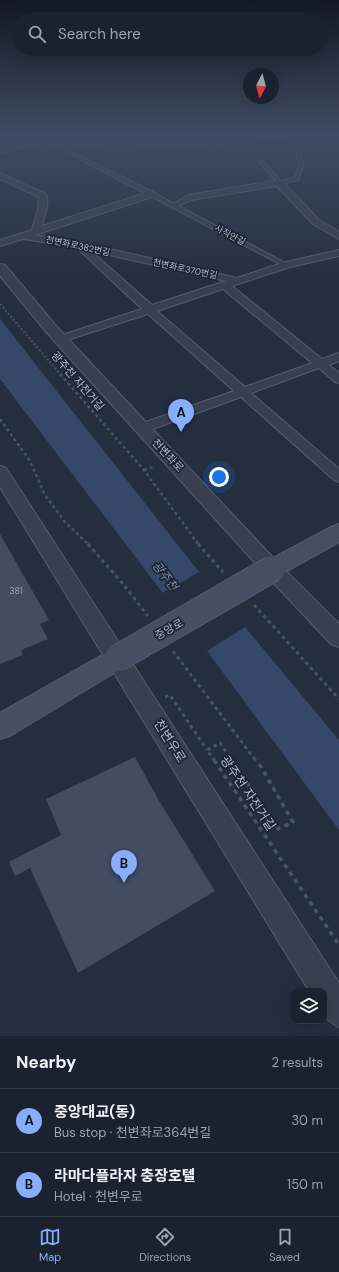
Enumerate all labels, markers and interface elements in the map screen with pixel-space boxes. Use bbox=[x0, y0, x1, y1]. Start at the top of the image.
search box bbox=[12, 12, 327, 56]
icon: search bbox=[26, 23, 48, 45]
text: Search here bbox=[58, 24, 141, 44]
north arrow bbox=[243, 68, 279, 104]
street label: 사직안길 bbox=[213, 222, 247, 248]
street label: 천변좌로382번길 bbox=[45, 233, 111, 259]
street label: 천변좌로370번길 bbox=[152, 256, 218, 282]
street label: 광주천 자전거길 bbox=[49, 349, 107, 413]
pin: A bbox=[168, 399, 194, 432]
street label: 천변좌로 bbox=[149, 435, 187, 475]
your location bbox=[209, 467, 229, 487]
water label: 광주천 bbox=[148, 558, 183, 596]
house number: 381 bbox=[9, 585, 23, 597]
street label: 중앙로 bbox=[152, 615, 186, 643]
street label: 천변우로 bbox=[150, 716, 190, 766]
street label: 광주천 자전거길 bbox=[217, 752, 279, 834]
pin: B bbox=[111, 850, 137, 883]
map controls bbox=[291, 988, 327, 1024]
button: layers bbox=[291, 988, 327, 1024]
text: Nearby bbox=[16, 1051, 76, 1073]
text: 2 results bbox=[272, 1054, 323, 1071]
text: 중앙대교(동) bbox=[54, 1102, 135, 1122]
text: A bbox=[24, 1112, 34, 1129]
text: 30 m bbox=[291, 1112, 323, 1129]
text: Bus stop · 천변좌로364번길 bbox=[54, 1124, 211, 1141]
text: 라마다플라자 충장호텔 bbox=[54, 1166, 196, 1186]
text: B bbox=[25, 1176, 33, 1193]
text: 150 m bbox=[287, 1176, 323, 1193]
text: Hotel · 천변우로 bbox=[54, 1188, 143, 1205]
tab: Map bbox=[39, 1226, 61, 1264]
tab: Directions bbox=[139, 1226, 191, 1264]
tab: Saved bbox=[269, 1226, 300, 1264]

